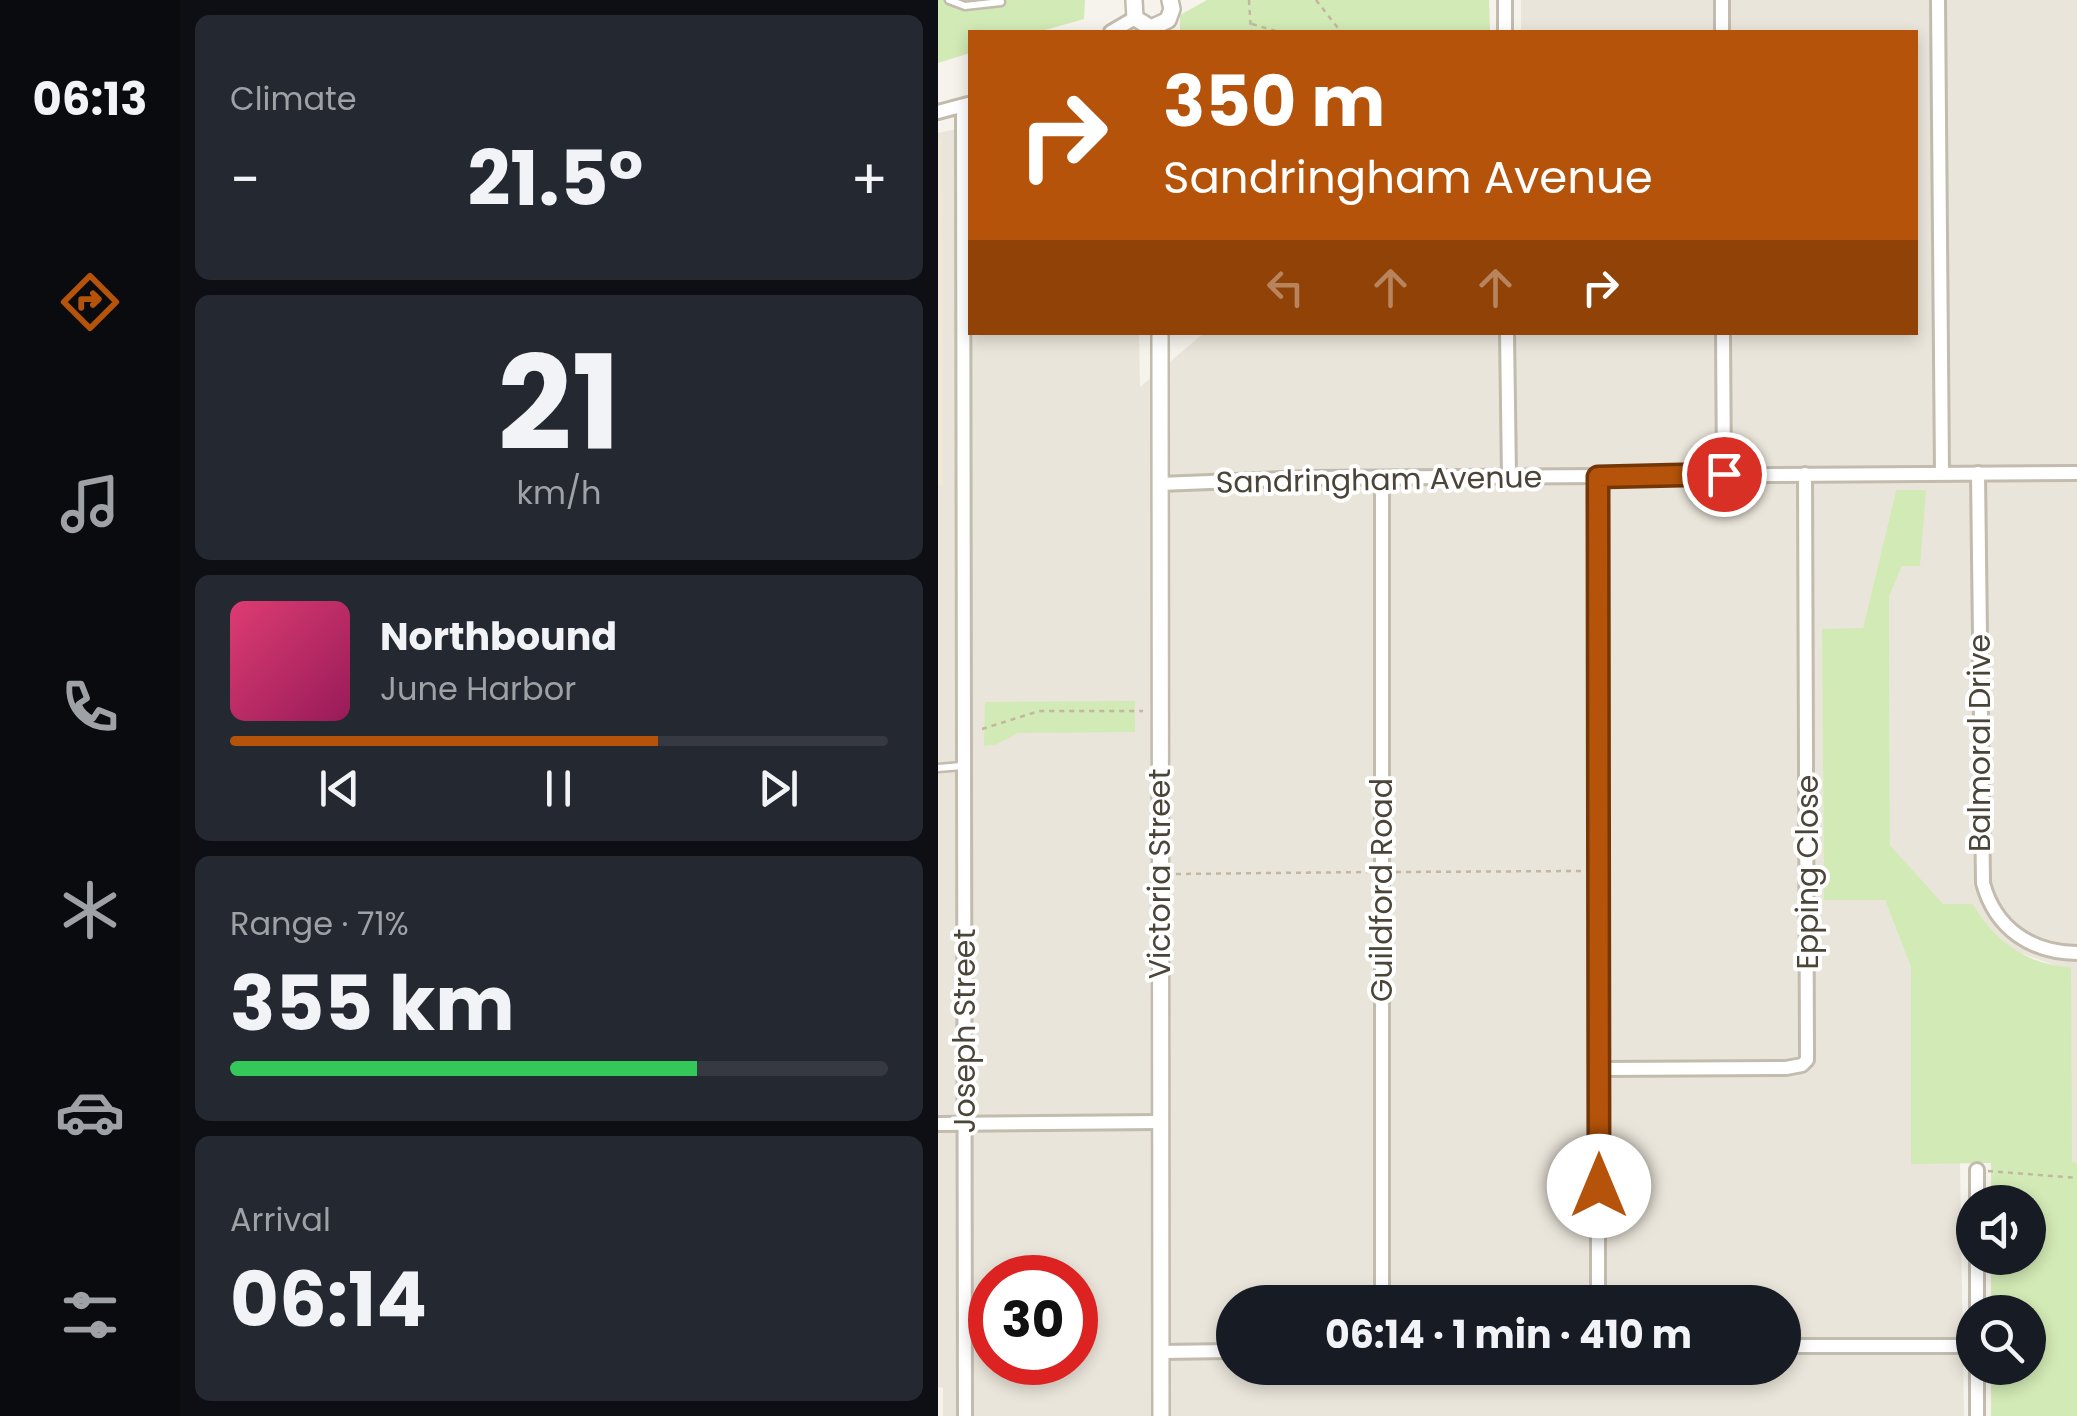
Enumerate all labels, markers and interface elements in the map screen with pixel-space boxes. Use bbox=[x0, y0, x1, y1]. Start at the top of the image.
text: 350 m bbox=[1163, 52, 1385, 151]
text: 06:13 bbox=[33, 68, 147, 131]
icon: right bbox=[998, 70, 1128, 200]
text: Climate bbox=[230, 76, 357, 121]
text: 21.5° bbox=[468, 126, 643, 231]
text: − bbox=[230, 141, 260, 218]
text: + bbox=[850, 141, 888, 218]
text: Sandringham Avenue bbox=[1163, 146, 1653, 209]
icon: left bbox=[1258, 260, 1313, 315]
icon: ahead bbox=[1363, 260, 1418, 315]
icon: ahead bbox=[1468, 260, 1523, 315]
icon: right bbox=[1573, 260, 1628, 315]
icon: directions bbox=[55, 267, 125, 337]
text: 21 bbox=[497, 312, 621, 495]
pin bbox=[1682, 432, 1767, 517]
icon: arrive bbox=[1697, 447, 1752, 502]
street label: Sandringham Avenue bbox=[1215, 455, 1543, 504]
icon: music bbox=[55, 469, 125, 539]
text: km/h bbox=[516, 470, 602, 515]
text: Northbound bbox=[380, 610, 617, 663]
street label: Balmoral Drive bbox=[1958, 634, 2001, 852]
text: June Harbor bbox=[380, 666, 576, 711]
icon: phone bbox=[55, 672, 125, 742]
icon: previous bbox=[312, 761, 367, 816]
icon: pause bbox=[531, 761, 586, 816]
icon: next bbox=[751, 761, 806, 816]
street label: Victoria Street bbox=[1138, 769, 1181, 979]
street label: Epping Close bbox=[1786, 775, 1829, 969]
street label: Guildford Road bbox=[1360, 778, 1403, 1002]
icon: climate bbox=[55, 875, 125, 945]
text: Range · 71% bbox=[230, 901, 409, 946]
street label: Joseph Street bbox=[943, 929, 986, 1133]
text: 355 km bbox=[230, 951, 515, 1056]
icon: car bbox=[55, 1077, 125, 1147]
position arrow bbox=[1547, 1134, 1651, 1238]
map controls bbox=[1956, 1185, 2046, 1385]
button: sound bbox=[1956, 1185, 2046, 1275]
text: Arrival bbox=[230, 1197, 331, 1242]
text: 06:14 bbox=[230, 1247, 427, 1352]
speed limit sign: 30 bbox=[968, 1255, 1098, 1385]
icon: filters bbox=[55, 1280, 125, 1350]
button: search bbox=[1956, 1295, 2046, 1385]
text: 06:14 · 1 min · 410 m bbox=[1325, 1308, 1692, 1361]

